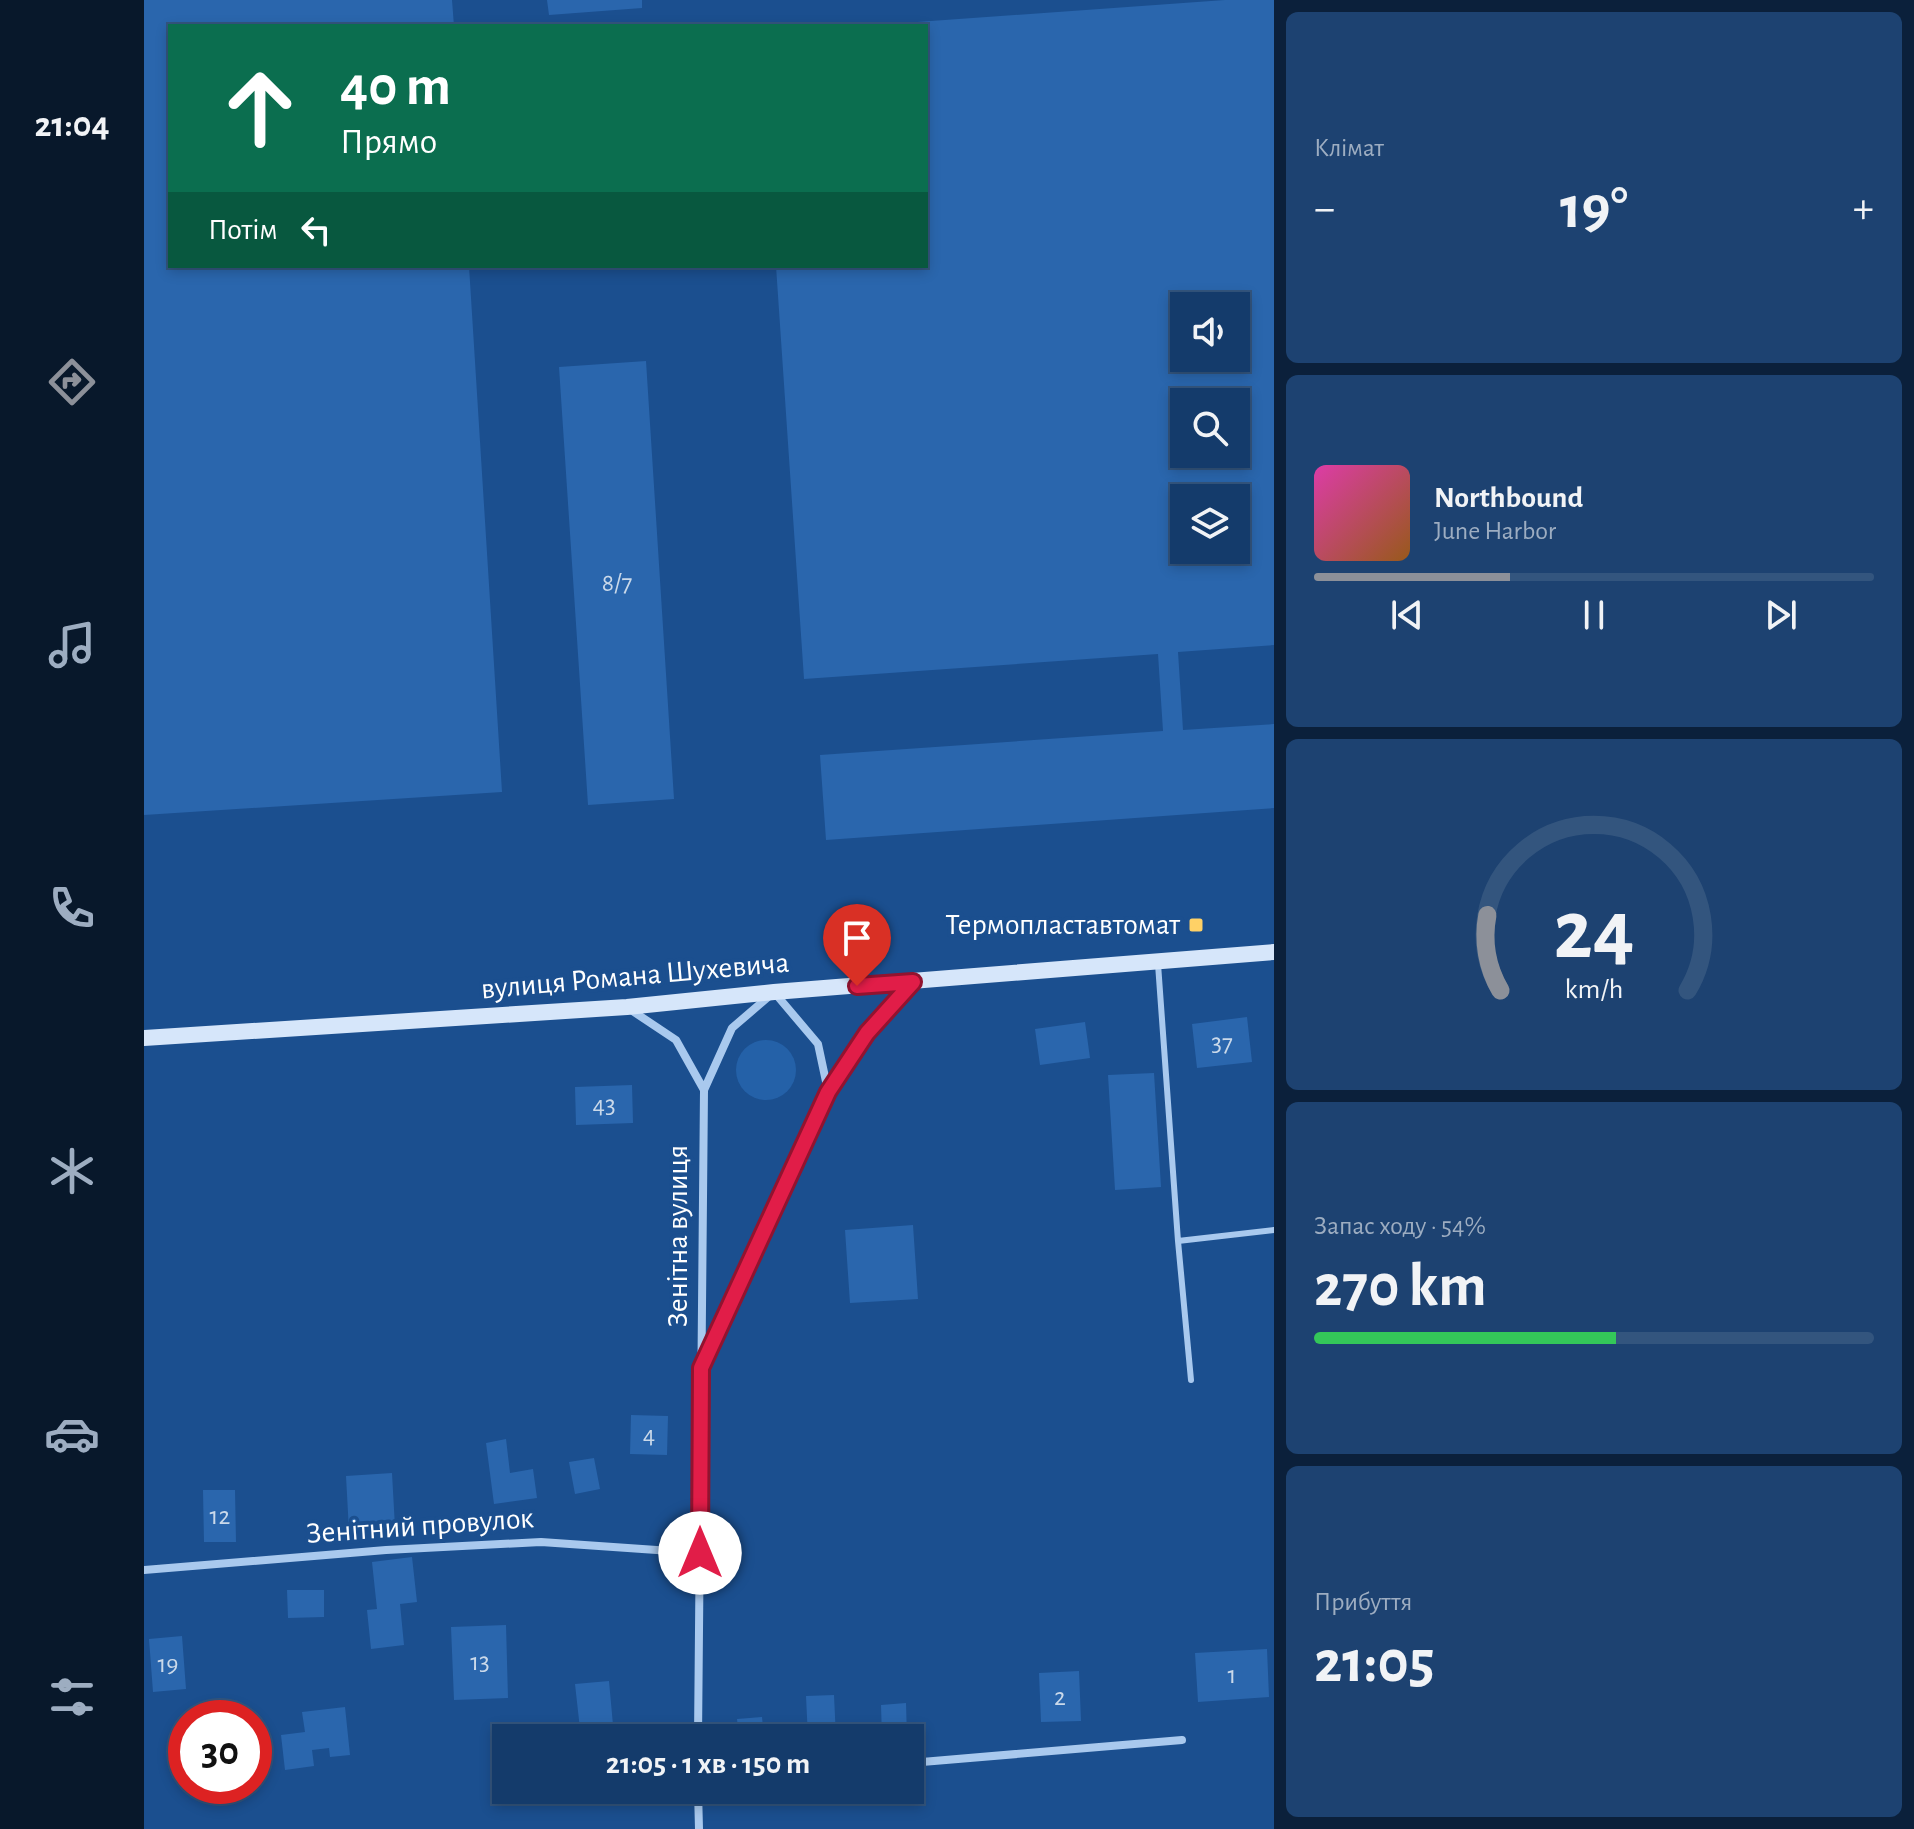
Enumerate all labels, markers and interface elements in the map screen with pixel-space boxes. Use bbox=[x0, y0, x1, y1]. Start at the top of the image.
icon: ahead bbox=[208, 56, 312, 160]
text: 40 m bbox=[340, 59, 451, 115]
text: 21:04 bbox=[34, 107, 110, 143]
text: Прямо bbox=[340, 124, 437, 160]
text: Клімат bbox=[1314, 135, 1384, 161]
text: 19° bbox=[1560, 179, 1628, 239]
text: − bbox=[1314, 187, 1335, 231]
text: + bbox=[1853, 187, 1874, 231]
icon: left bbox=[294, 208, 338, 252]
text: Потім bbox=[208, 215, 278, 245]
map controls bbox=[1170, 292, 1250, 564]
button: sound bbox=[1170, 292, 1250, 372]
icon: directions bbox=[44, 354, 100, 410]
button: search bbox=[1170, 388, 1250, 468]
text: Northbound bbox=[1434, 483, 1583, 513]
button: layers bbox=[1170, 484, 1250, 564]
text: June Harbor bbox=[1434, 518, 1556, 544]
house number: 8/7 bbox=[602, 570, 632, 596]
icon: previous bbox=[1385, 593, 1429, 637]
icon: pause bbox=[1572, 593, 1616, 637]
icon: next bbox=[1759, 593, 1803, 637]
icon: music bbox=[44, 617, 100, 673]
icon: phone bbox=[44, 880, 100, 936]
text: 24 bbox=[1553, 889, 1635, 973]
pin bbox=[823, 904, 891, 986]
place label: Термопластавтомат bbox=[946, 910, 1180, 940]
icon: arrive bbox=[835, 916, 879, 960]
marker: Термопластавтомат bbox=[1187, 916, 1205, 934]
street label: вулиця Романа Шухевича bbox=[480, 948, 790, 1004]
text: km/h bbox=[1565, 975, 1623, 1004]
house number: 37 bbox=[1211, 1030, 1233, 1056]
house number: 43 bbox=[592, 1092, 616, 1118]
icon: climate bbox=[44, 1143, 100, 1199]
street label: Зенітна вулиця bbox=[663, 1145, 693, 1327]
text: Запас ходу · 54% bbox=[1314, 1213, 1486, 1239]
text: 270 km bbox=[1314, 1257, 1487, 1317]
icon: car bbox=[44, 1406, 100, 1462]
house number: 4 bbox=[643, 1422, 655, 1448]
house number: 12 bbox=[210, 1503, 231, 1529]
street label: Зенітний провулок bbox=[305, 1503, 535, 1549]
position arrow bbox=[658, 1511, 742, 1595]
text: Прибуття bbox=[1314, 1589, 1412, 1615]
text: 21:05 bbox=[1314, 1633, 1435, 1693]
house number: 13 bbox=[470, 1649, 490, 1675]
house number: 19 bbox=[157, 1651, 179, 1677]
house number: 1 bbox=[1228, 1662, 1236, 1688]
icon: filters bbox=[44, 1669, 100, 1725]
house number: 2 bbox=[1054, 1684, 1066, 1710]
speed limit sign: 30 bbox=[168, 1700, 272, 1804]
text: 21:05 · 1 хв · 150 m bbox=[606, 1749, 810, 1779]

